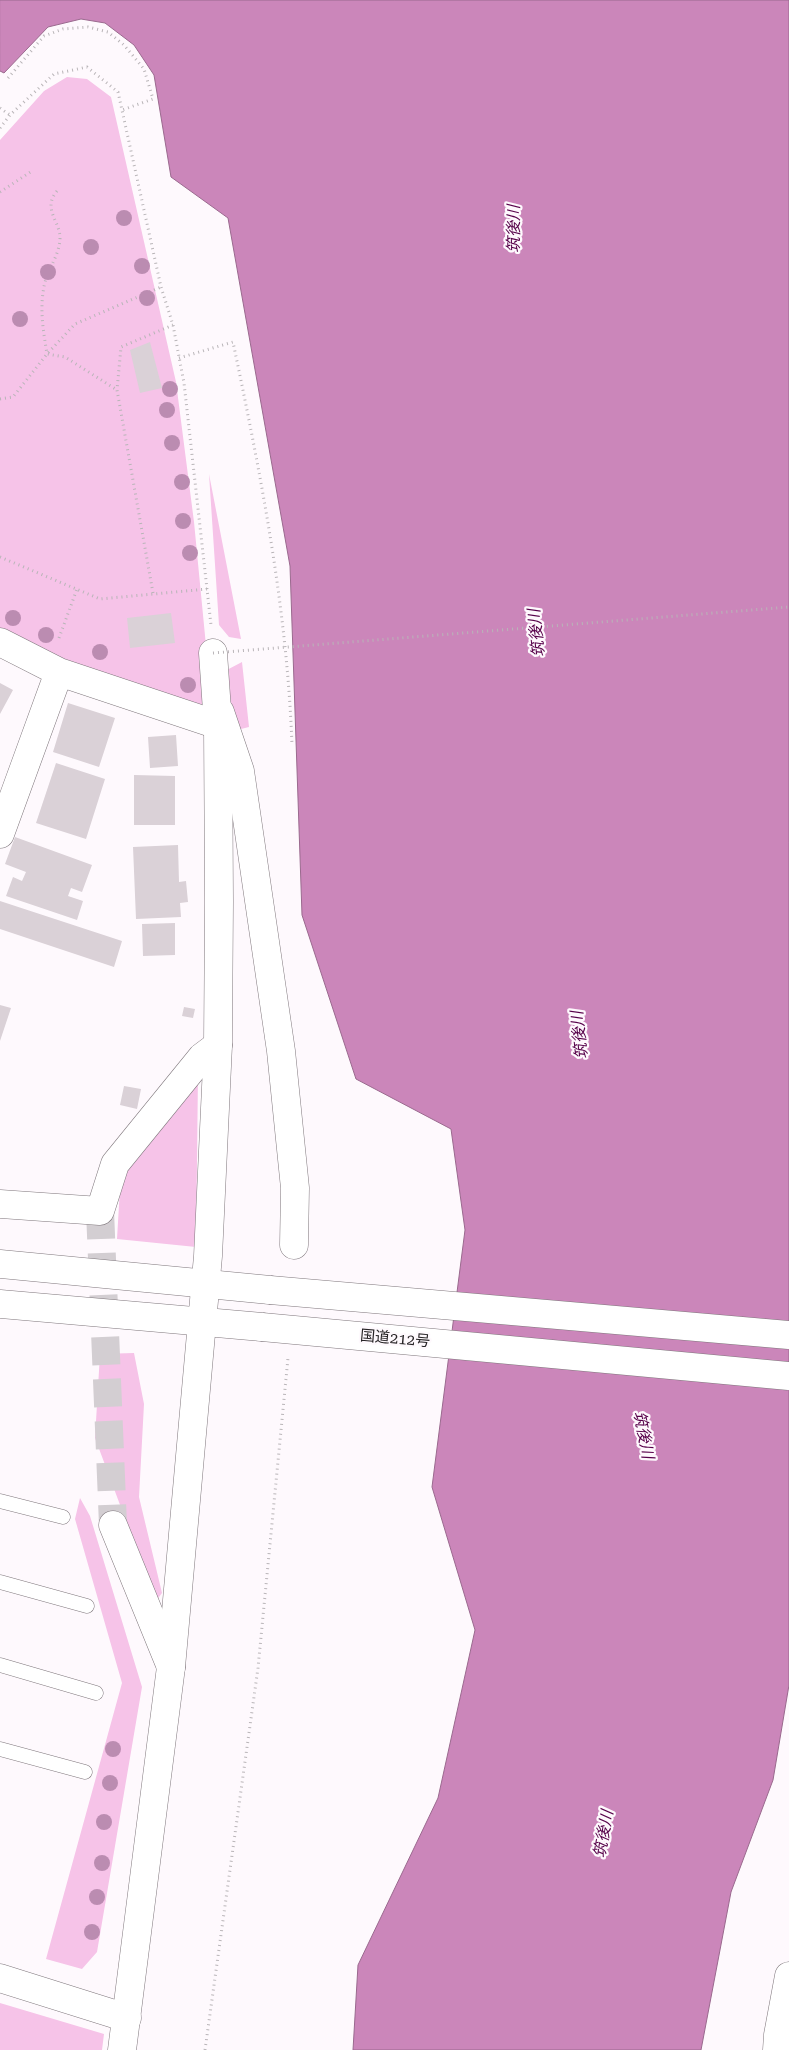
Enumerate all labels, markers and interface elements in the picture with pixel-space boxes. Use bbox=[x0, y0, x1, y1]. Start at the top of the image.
water label: 筑後川 bbox=[504, 205, 524, 253]
water label: 筑後川 bbox=[525, 608, 549, 658]
water label: 筑後川 bbox=[568, 1010, 592, 1060]
street label: 国道212号 bbox=[359, 1327, 431, 1351]
water label: 筑後川 bbox=[629, 1410, 657, 1460]
water label: 筑後川 bbox=[590, 1809, 618, 1859]

